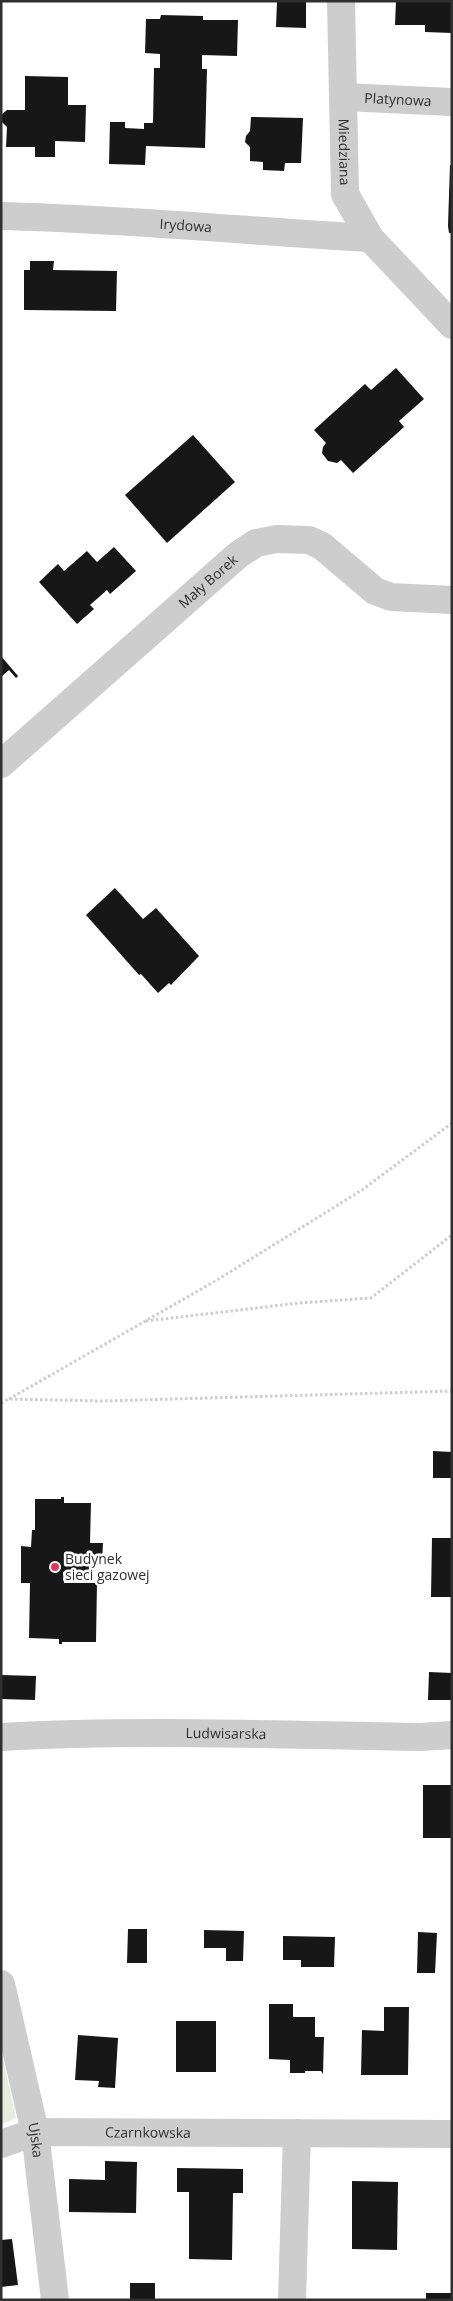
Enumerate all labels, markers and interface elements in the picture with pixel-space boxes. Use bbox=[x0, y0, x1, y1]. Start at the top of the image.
street label: Platynowa bbox=[364, 88, 432, 110]
street label: Miedziana bbox=[334, 118, 355, 186]
street label: Irydowa bbox=[159, 214, 213, 236]
street label: Mały Borek bbox=[174, 549, 242, 612]
place label: Budynek sieci gazowej bbox=[65, 1549, 150, 1584]
marker: Budynek sieci gazowej bbox=[49, 1561, 61, 1573]
street label: Ludwisarska bbox=[185, 1723, 267, 1743]
street label: Ujska bbox=[24, 2120, 48, 2159]
street label: Czarnkowska bbox=[105, 2122, 191, 2142]

